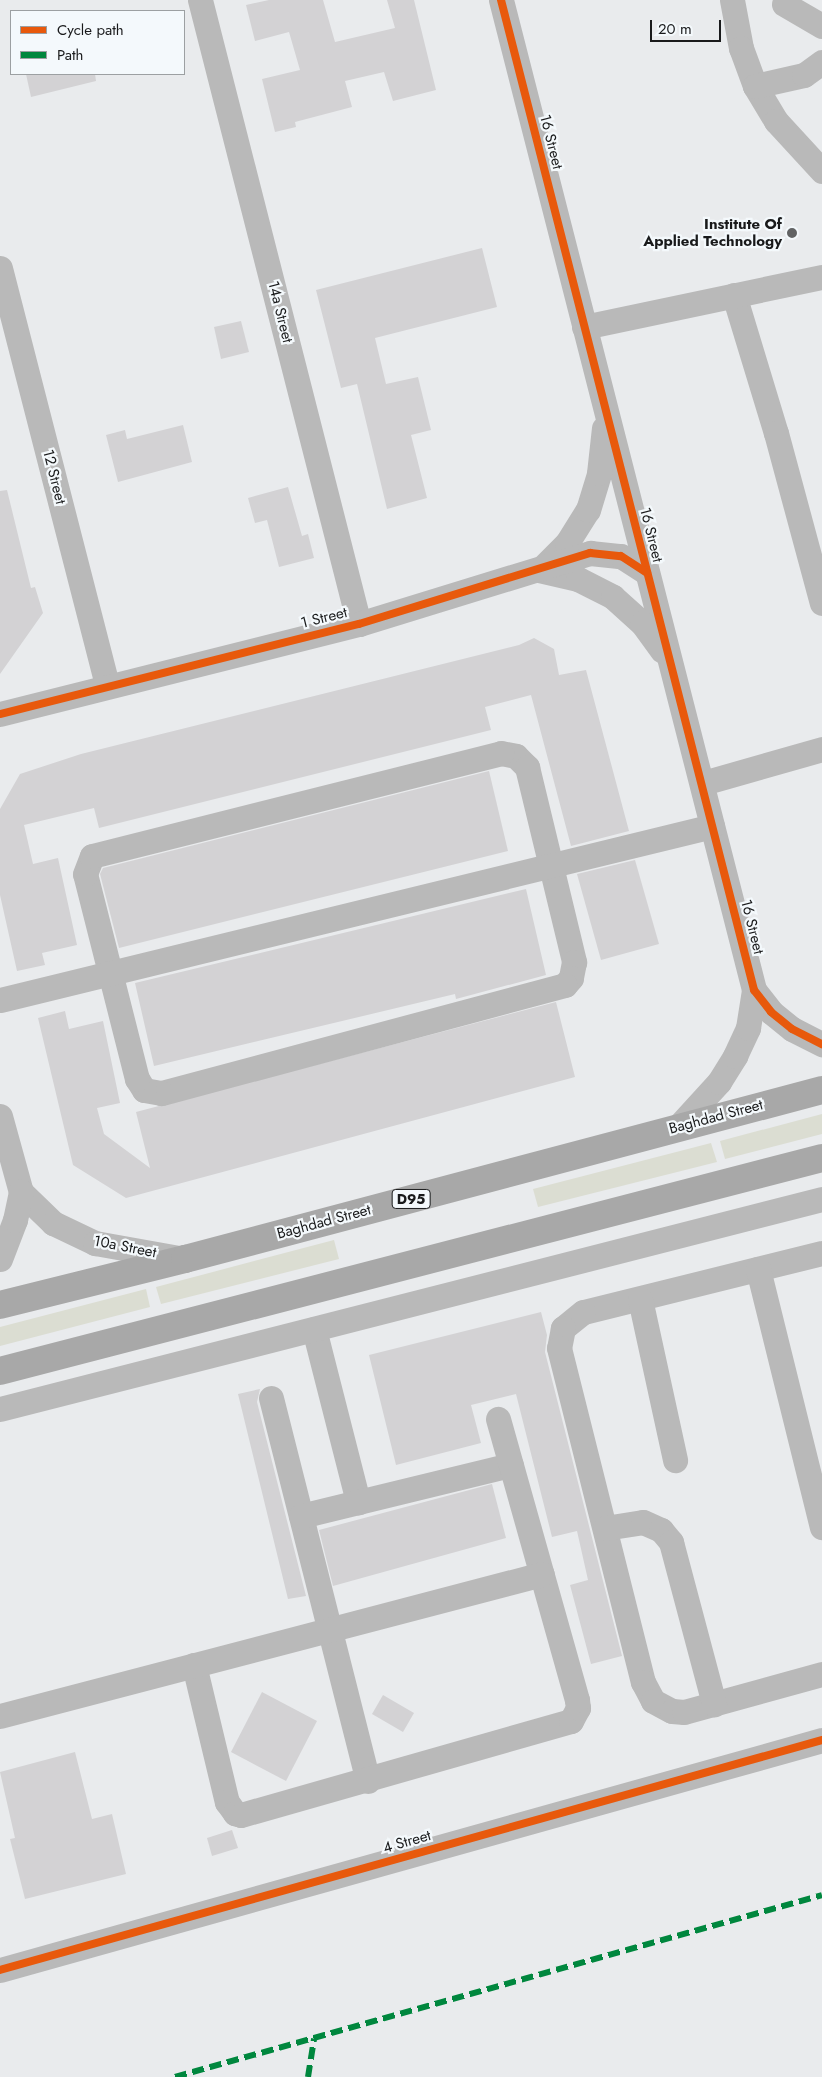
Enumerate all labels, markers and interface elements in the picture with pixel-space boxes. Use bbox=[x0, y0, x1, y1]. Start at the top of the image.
legend bbox=[10, 10, 185, 75]
scale bar bbox=[652, 10, 723, 42]
text: 20 m bbox=[658, 18, 692, 40]
text: Cycle path bbox=[57, 19, 124, 41]
text: Path bbox=[57, 44, 83, 66]
street label: 16 Street bbox=[536, 113, 566, 171]
place label: Institute Of Applied Technology bbox=[643, 215, 782, 250]
marker: Institute Of Applied Technology bbox=[786, 227, 798, 239]
street label: 14a Street bbox=[264, 279, 296, 345]
street label: 12 Street bbox=[39, 448, 69, 506]
street label: 16 Street bbox=[636, 506, 666, 564]
street label: 1 Street bbox=[299, 604, 349, 632]
street label: 16 Street bbox=[737, 898, 767, 956]
street label: Baghdad Street bbox=[667, 1096, 765, 1138]
road number: D95 bbox=[391, 1188, 431, 1210]
street label: Baghdad Street bbox=[275, 1201, 373, 1243]
street label: 10a Street bbox=[92, 1232, 158, 1262]
street label: 4 Street bbox=[381, 1827, 433, 1857]

